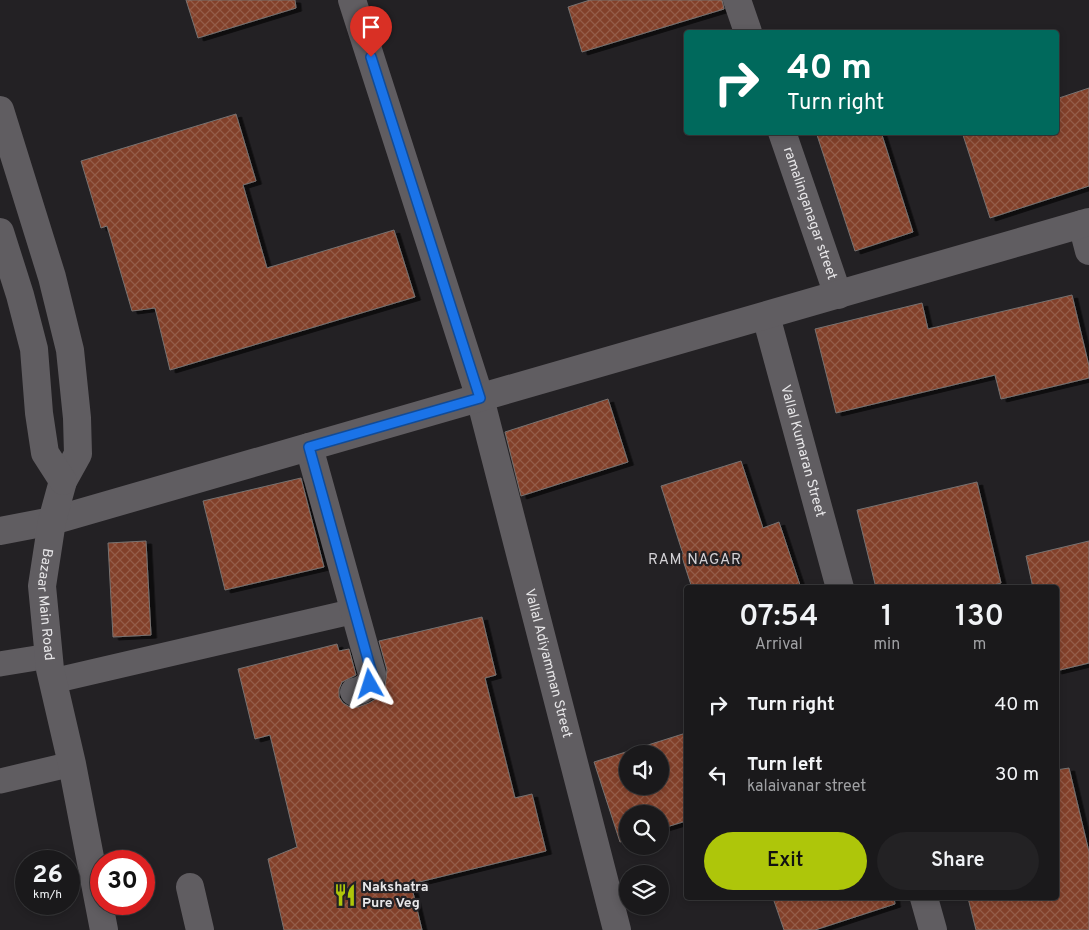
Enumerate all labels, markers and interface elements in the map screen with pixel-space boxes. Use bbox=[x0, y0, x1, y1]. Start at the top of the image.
pin bbox=[350, 6, 392, 57]
icon: arrive bbox=[357, 13, 385, 41]
text: 40 m bbox=[787, 47, 872, 91]
icon: right bbox=[704, 50, 769, 115]
text: Turn right bbox=[787, 90, 884, 117]
street label: ramalinganagar street bbox=[779, 145, 841, 282]
street label: Vallal Kumaran Street bbox=[777, 383, 829, 519]
street label: Bazaar Main Road bbox=[33, 547, 58, 661]
district label: RAM NAGAR bbox=[648, 551, 742, 570]
street label: Vallal Adiyamman Street bbox=[521, 587, 576, 740]
text: 07:54 bbox=[739, 599, 819, 636]
text: 1 bbox=[881, 599, 893, 636]
text: 130 bbox=[955, 599, 1004, 636]
text: Arrival bbox=[755, 635, 803, 655]
text: min bbox=[874, 635, 900, 655]
text: m bbox=[973, 635, 986, 655]
position arrow bbox=[343, 657, 395, 709]
icon: right bbox=[704, 691, 732, 719]
text: Turn right bbox=[747, 693, 835, 717]
text: 40 m bbox=[994, 693, 1039, 717]
map controls bbox=[619, 745, 669, 915]
button: sound bbox=[619, 745, 669, 795]
text: Turn left bbox=[747, 753, 823, 777]
icon: left bbox=[704, 761, 732, 789]
text: 30 m bbox=[995, 763, 1039, 787]
text: kalaivanar street bbox=[747, 777, 866, 797]
button: search bbox=[619, 805, 669, 855]
button: Exit bbox=[704, 832, 867, 890]
button: Share bbox=[877, 832, 1039, 890]
speed limit sign: 30 bbox=[90, 850, 155, 915]
text: 26 bbox=[32, 860, 63, 892]
button: layers bbox=[619, 865, 669, 915]
place label: Nakshatra Pure Veg bbox=[362, 879, 429, 912]
restaurant icon: Nakshatra Pure Veg bbox=[332, 882, 358, 908]
text: km/h bbox=[33, 887, 62, 903]

